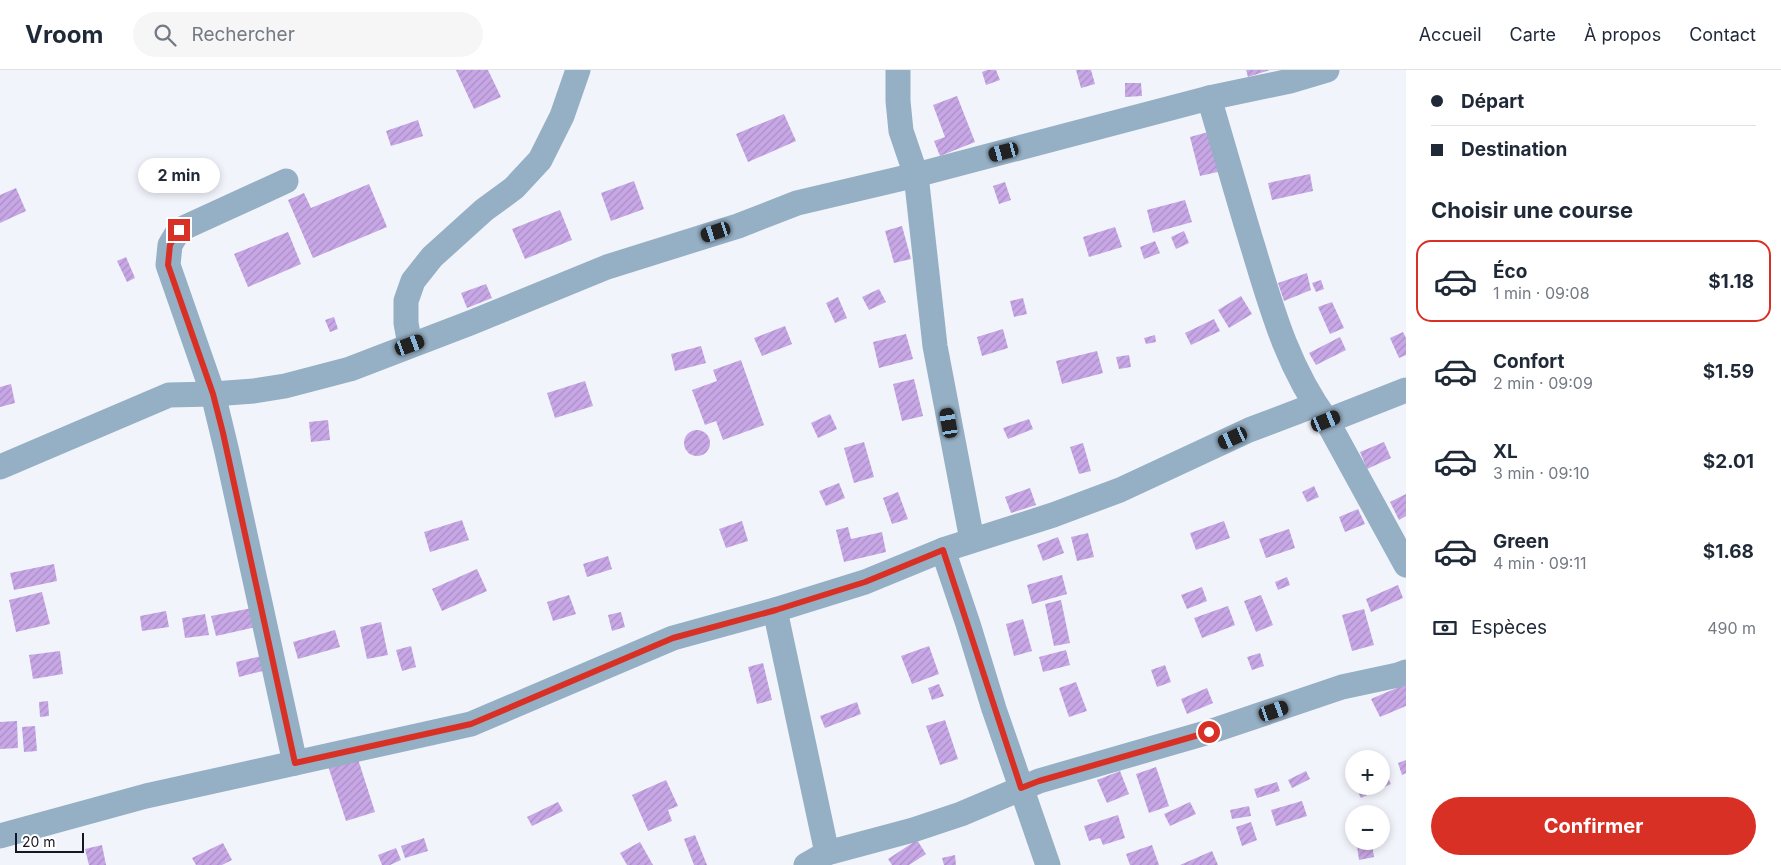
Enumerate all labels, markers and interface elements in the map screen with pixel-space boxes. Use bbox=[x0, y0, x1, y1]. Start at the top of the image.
search box bbox=[133, 12, 483, 57]
text: Vroom bbox=[25, 20, 103, 49]
icon: search bbox=[151, 21, 179, 49]
text: Rechercher bbox=[191, 23, 295, 46]
text: Accueil bbox=[1419, 24, 1482, 45]
text: Carte bbox=[1510, 24, 1556, 45]
text: À propos bbox=[1584, 24, 1661, 45]
text: Contact bbox=[1689, 24, 1756, 45]
text: Départ bbox=[1461, 90, 1524, 113]
text: Destination bbox=[1461, 138, 1567, 161]
car bbox=[987, 141, 1020, 163]
callout: 2 min bbox=[138, 158, 220, 192]
text: 2 min bbox=[158, 165, 200, 185]
text: Choisir une course bbox=[1431, 197, 1633, 223]
route end bbox=[168, 219, 190, 241]
car bbox=[699, 220, 732, 244]
icon: car bbox=[1433, 259, 1478, 304]
text: Éco bbox=[1493, 260, 1527, 283]
text: $1.18 bbox=[1708, 270, 1754, 293]
text: 1 min · 09:08 bbox=[1493, 283, 1590, 303]
car bbox=[393, 333, 426, 357]
icon: car bbox=[1433, 349, 1478, 394]
text: Confort bbox=[1493, 350, 1564, 373]
text: $1.59 bbox=[1703, 360, 1754, 383]
text: 2 min · 09:09 bbox=[1493, 373, 1593, 393]
car bbox=[939, 407, 958, 439]
car bbox=[1309, 408, 1342, 434]
car bbox=[1216, 425, 1249, 451]
icon: car bbox=[1433, 439, 1478, 484]
text: XL bbox=[1493, 440, 1518, 463]
text: $2.01 bbox=[1703, 450, 1754, 473]
text: 3 min · 09:10 bbox=[1493, 463, 1590, 483]
icon: car bbox=[1433, 529, 1478, 574]
text: Green bbox=[1493, 530, 1549, 553]
text: $1.68 bbox=[1703, 540, 1754, 563]
text: 4 min · 09:11 bbox=[1493, 553, 1586, 573]
icon: cash bbox=[1431, 614, 1459, 642]
text: Espèces bbox=[1471, 616, 1547, 639]
text: 490 m bbox=[1707, 618, 1756, 638]
car bbox=[1257, 699, 1290, 723]
route start bbox=[1198, 721, 1220, 743]
map controls bbox=[1345, 750, 1390, 850]
button: + bbox=[1345, 750, 1390, 795]
button: Confirmer bbox=[1431, 797, 1756, 855]
button: − bbox=[1345, 805, 1390, 850]
scale bar bbox=[15, 830, 84, 853]
text: 20 m bbox=[22, 833, 56, 850]

